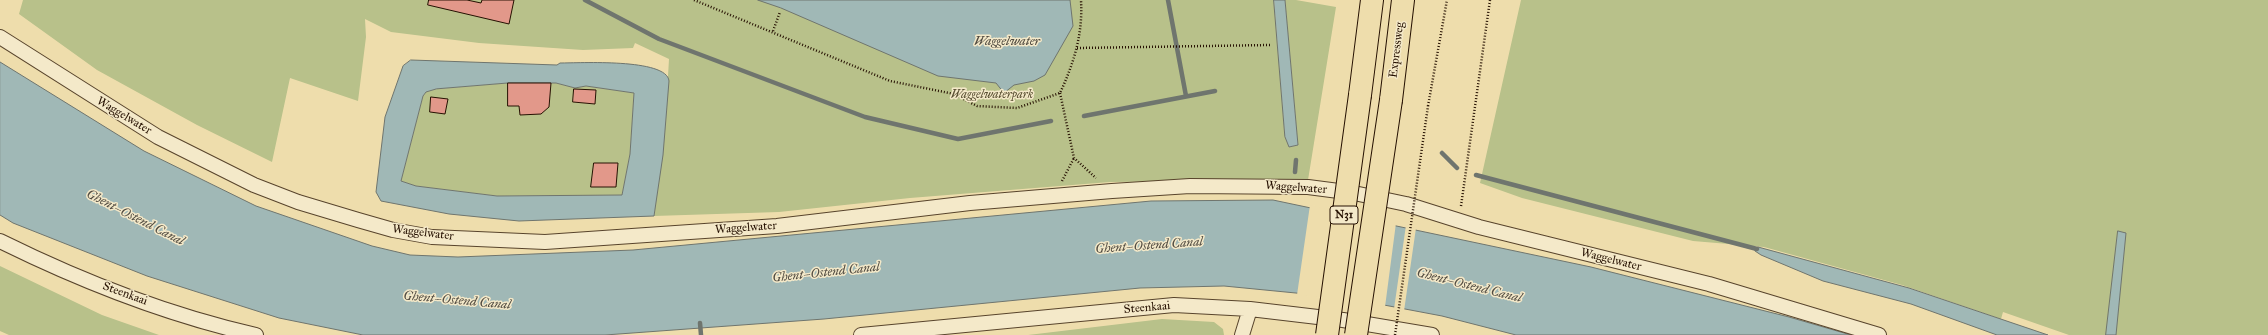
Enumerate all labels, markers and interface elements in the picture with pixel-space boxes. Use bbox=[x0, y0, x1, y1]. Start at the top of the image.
street label: Expressweg bbox=[1386, 21, 1408, 79]
water label: Waggelwater bbox=[974, 34, 1040, 50]
park label: Waggelwaterpark bbox=[951, 88, 1033, 102]
street label: Waggelwater bbox=[94, 94, 154, 138]
street label: Waggelwater bbox=[1265, 179, 1327, 197]
water label: Ghent–Ostend Canal bbox=[83, 187, 187, 249]
road number: N31 bbox=[1330, 206, 1358, 224]
street label: Waggelwater bbox=[715, 219, 777, 237]
street label: Waggelwater bbox=[391, 222, 455, 244]
water label: Ghent–Ostend Canal bbox=[1095, 234, 1203, 258]
street label: Waggelwater bbox=[1579, 246, 1643, 274]
water label: Ghent–Ostend Canal bbox=[772, 260, 880, 286]
water label: Ghent–Ostend Canal bbox=[1415, 265, 1523, 307]
street label: Steenkaai bbox=[101, 279, 149, 309]
water label: Ghent–Ostend Canal bbox=[403, 289, 511, 313]
street label: Steenkaai bbox=[1123, 299, 1171, 317]

